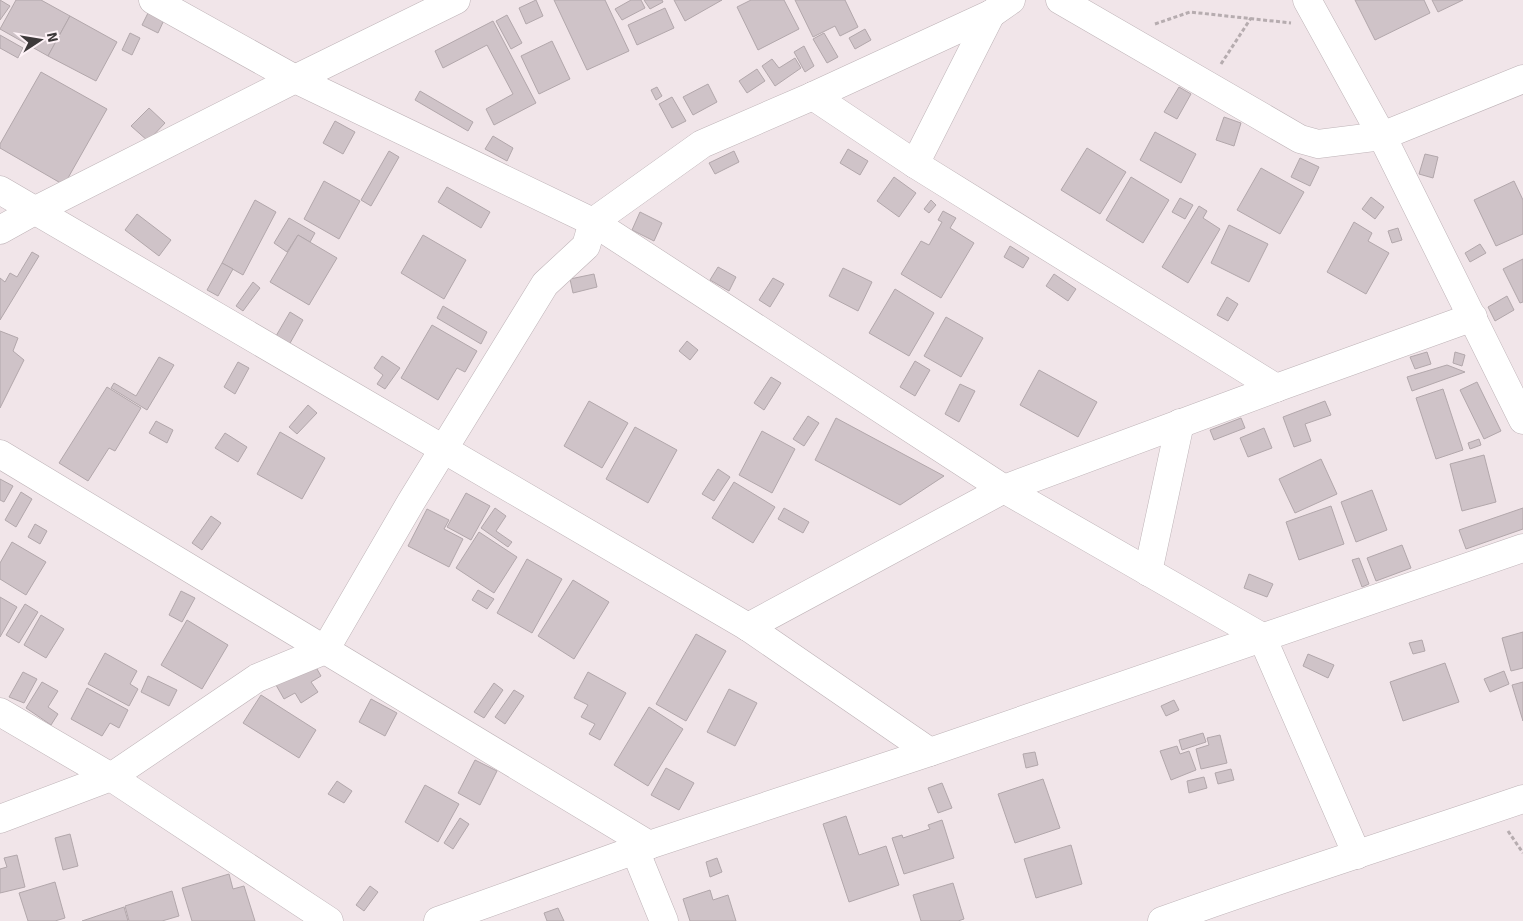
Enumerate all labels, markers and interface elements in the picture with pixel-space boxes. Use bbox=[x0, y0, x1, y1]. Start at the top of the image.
north arrow bbox=[15, 15, 65, 65]
text: N bbox=[43, 31, 62, 44]

